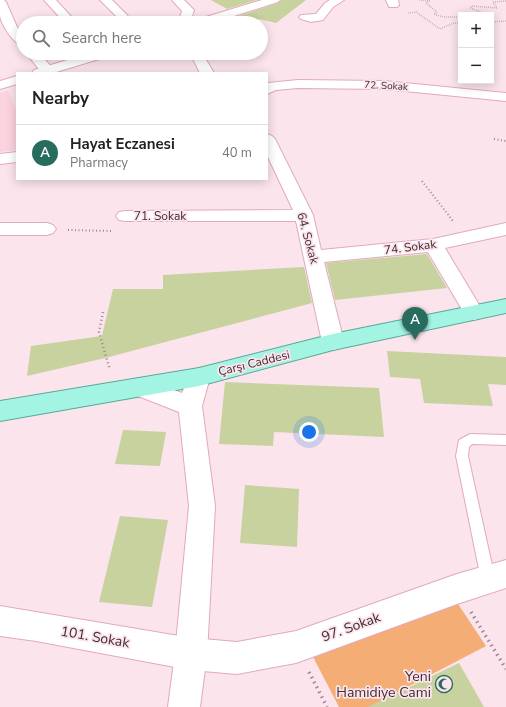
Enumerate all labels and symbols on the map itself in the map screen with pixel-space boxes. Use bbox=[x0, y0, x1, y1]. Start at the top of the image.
street label: 72. Sokak bbox=[364, 78, 409, 94]
street label: 71. Sokak bbox=[134, 208, 187, 224]
street label: 64. Sokak bbox=[293, 211, 323, 266]
street label: 74. Sokak bbox=[383, 236, 438, 258]
pin: A bbox=[402, 307, 428, 340]
street label: Çarşı Caddesi bbox=[217, 346, 291, 380]
your location bbox=[299, 422, 319, 442]
street label: 97. Sokak bbox=[319, 607, 384, 646]
street label: 101. Sokak bbox=[59, 622, 132, 653]
place label: Yeni Hamidiye Cami bbox=[336, 667, 431, 702]
mosque icon: Yeni Hamidiye Cami bbox=[434, 674, 454, 694]

